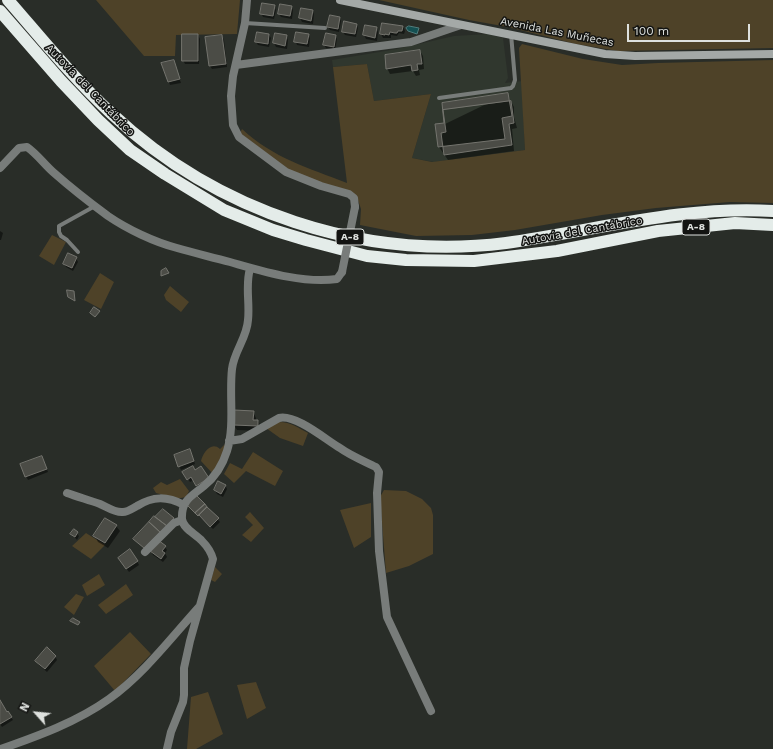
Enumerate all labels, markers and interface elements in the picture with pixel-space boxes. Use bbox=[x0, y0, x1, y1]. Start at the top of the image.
street label: Avenida Las Muñecas bbox=[499, 15, 615, 49]
scale bar bbox=[629, 16, 752, 42]
text: 100 m bbox=[634, 24, 669, 38]
street label: Autovía del Cantábrico bbox=[43, 41, 137, 139]
street label: Autovía del Cantábrico bbox=[521, 214, 643, 248]
road number: A-8 bbox=[682, 219, 710, 235]
road number: A-8 bbox=[336, 229, 364, 245]
north arrow bbox=[16, 693, 56, 733]
text: N bbox=[17, 701, 33, 714]

